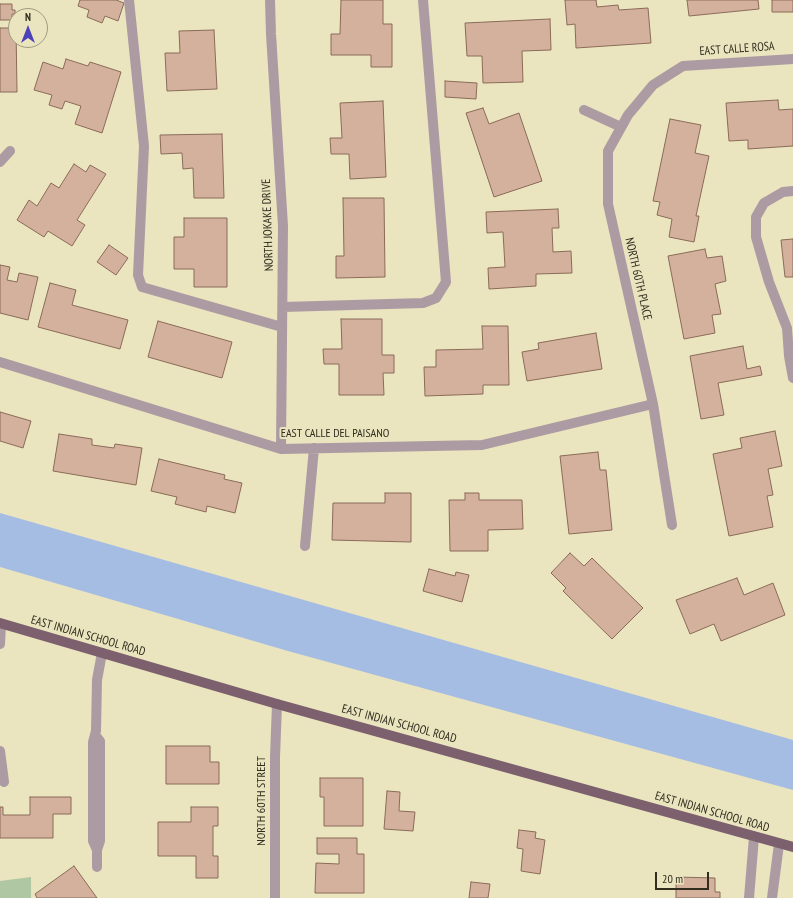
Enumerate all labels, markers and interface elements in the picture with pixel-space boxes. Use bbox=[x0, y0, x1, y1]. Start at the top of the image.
north arrow bbox=[8, 8, 48, 48]
text: N bbox=[25, 10, 31, 24]
street label: EAST CALLE ROSA bbox=[699, 39, 775, 59]
street label: NORTH JOKAKE DRIVE bbox=[259, 179, 277, 271]
street label: NORTH 60TH PLACE bbox=[622, 236, 654, 322]
street label: EAST CALLE DEL PAISANO bbox=[281, 427, 389, 441]
street label: EAST INDIAN SCHOOL ROAD bbox=[29, 613, 147, 659]
street label: EAST INDIAN SCHOOL ROAD bbox=[340, 702, 458, 746]
street label: NORTH 60TH STREET bbox=[255, 756, 269, 846]
street label: EAST INDIAN SCHOOL ROAD bbox=[653, 789, 771, 835]
scale bar bbox=[657, 864, 711, 890]
text: 20 m bbox=[662, 871, 683, 886]

